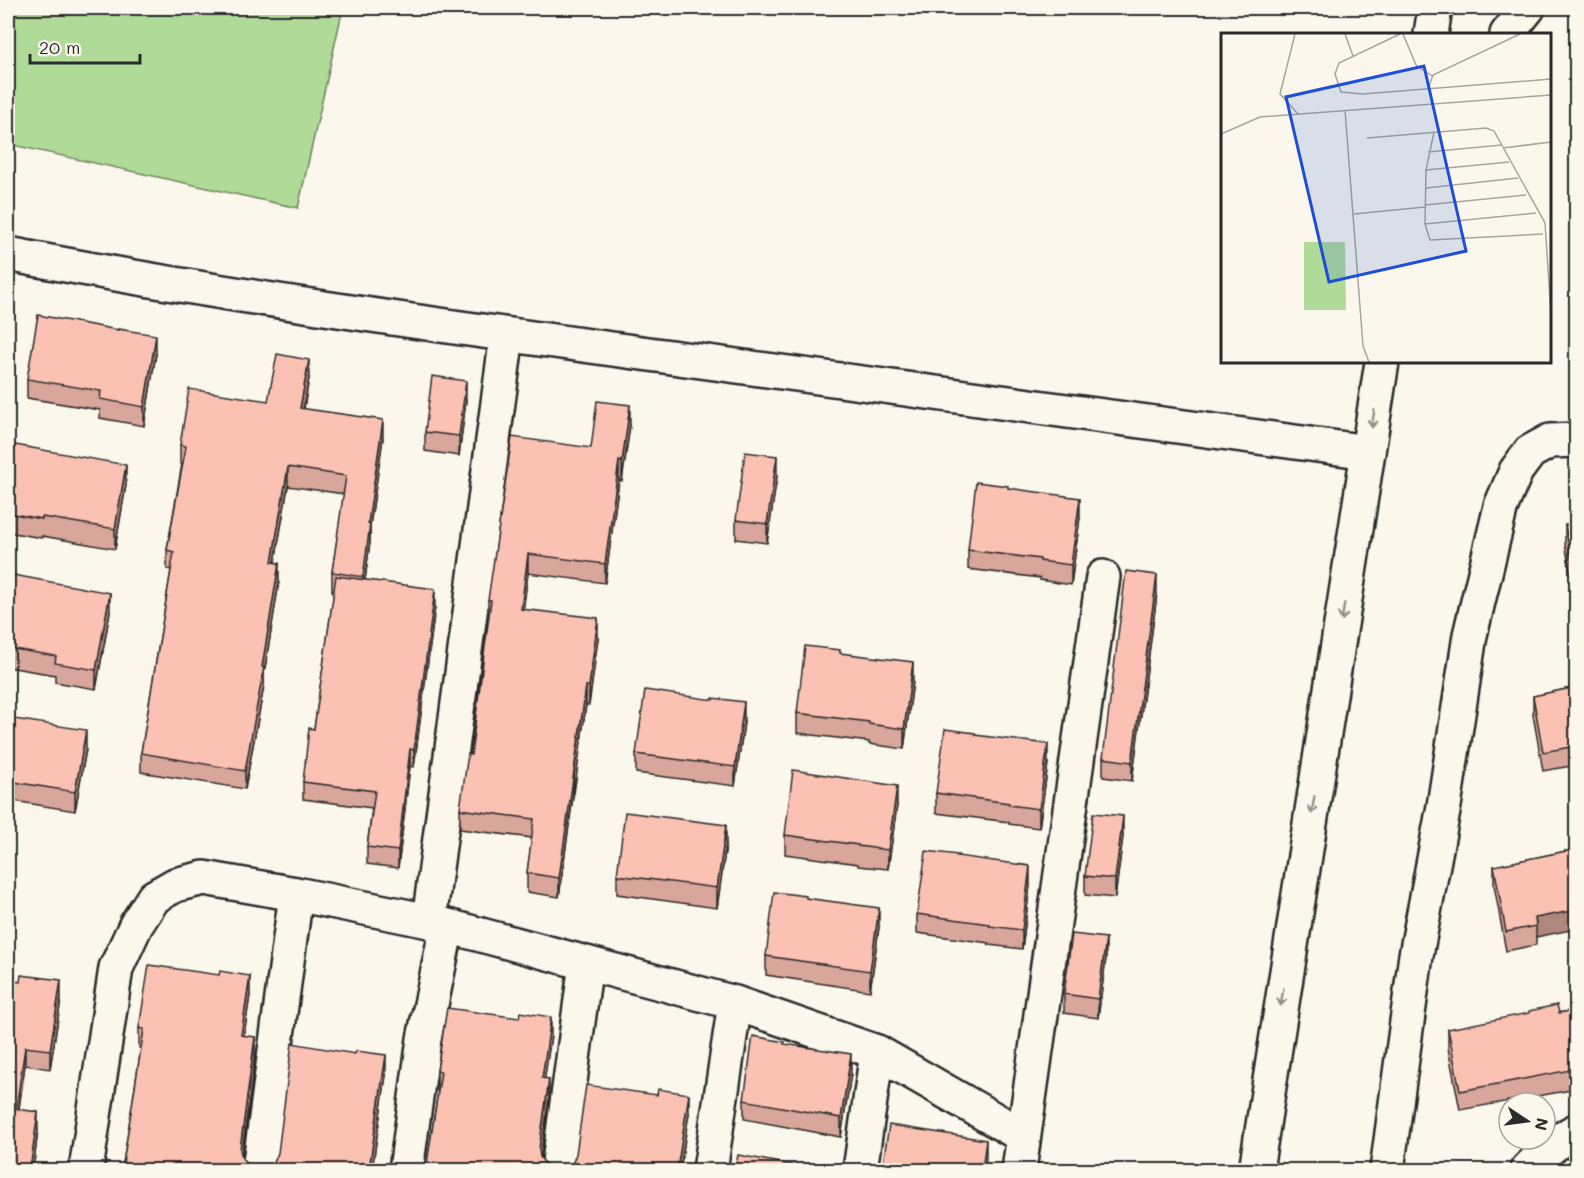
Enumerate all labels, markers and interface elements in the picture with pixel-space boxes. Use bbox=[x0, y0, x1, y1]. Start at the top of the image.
scale bar bbox=[30, 27, 140, 65]
inset map bbox=[1221, 33, 1551, 363]
text: 20 m bbox=[39, 35, 80, 59]
one-way arrow bbox=[1368, 409, 1379, 429]
one-way arrow bbox=[1338, 602, 1349, 621]
one-way arrow bbox=[1307, 794, 1318, 814]
one-way arrow bbox=[1277, 987, 1288, 1007]
north arrow bbox=[1497, 1091, 1557, 1151]
text: N bbox=[1531, 1116, 1554, 1133]

